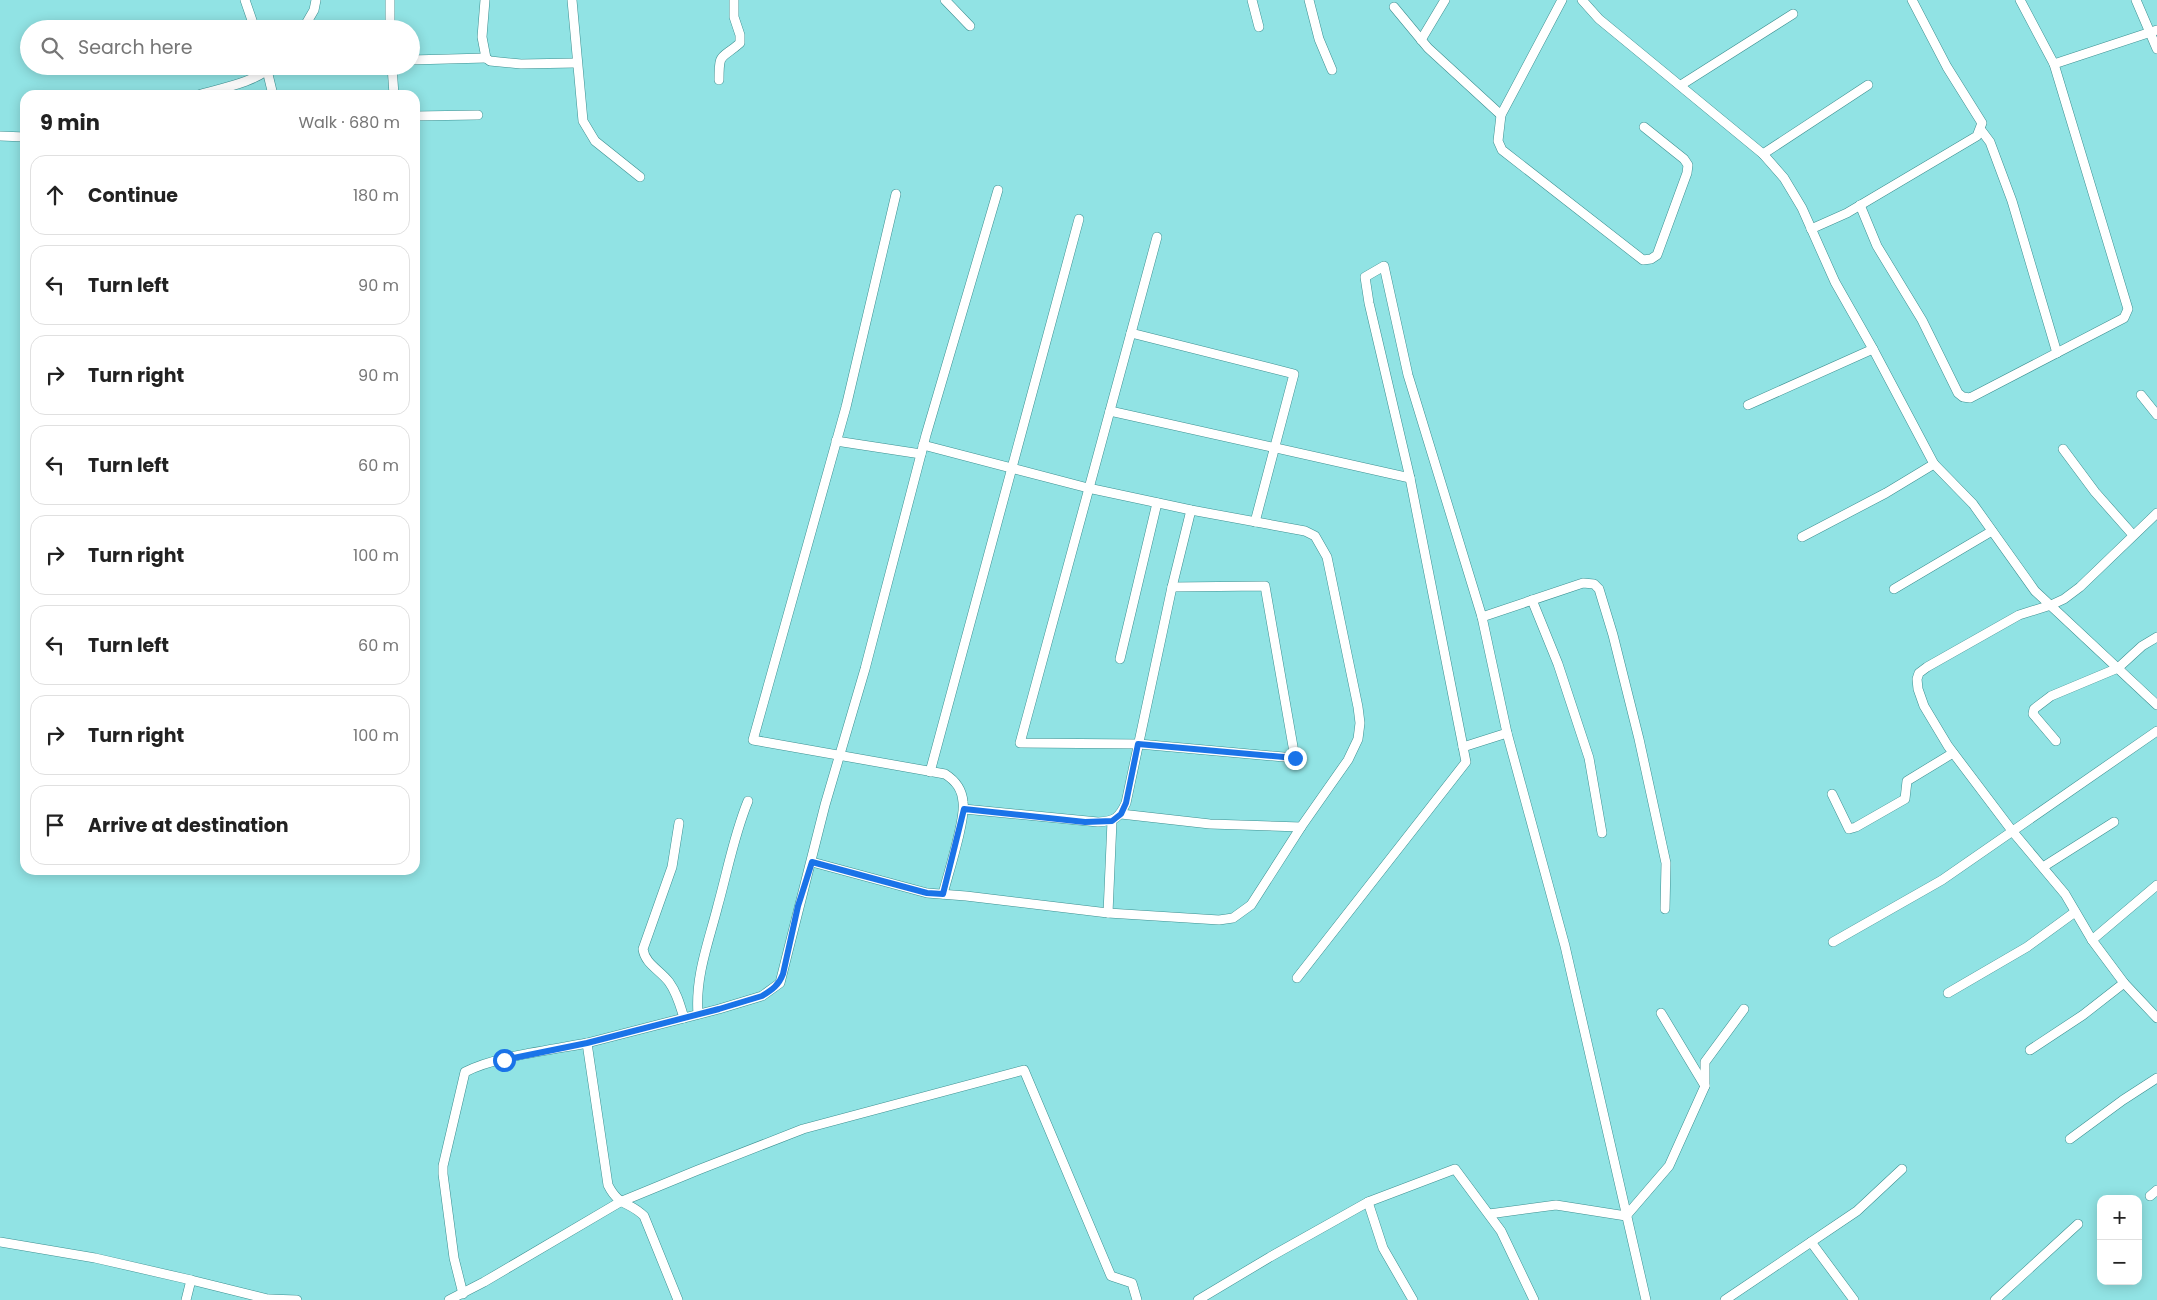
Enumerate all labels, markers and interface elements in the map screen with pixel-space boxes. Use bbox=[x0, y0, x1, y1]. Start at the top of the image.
search box bbox=[20, 20, 420, 75]
icon: search bbox=[38, 34, 66, 62]
text: Search here bbox=[78, 34, 192, 61]
text: 9 min bbox=[40, 108, 100, 137]
text: Walk · 680 m bbox=[298, 111, 400, 134]
icon: ahead bbox=[41, 181, 69, 209]
text: Continue bbox=[88, 182, 178, 209]
text: 180 m bbox=[353, 184, 399, 207]
icon: left bbox=[41, 271, 69, 299]
text: Turn left bbox=[88, 272, 169, 299]
text: 90 m bbox=[358, 274, 399, 297]
icon: right bbox=[41, 361, 69, 389]
text: Turn right bbox=[88, 362, 184, 389]
text: 90 m bbox=[358, 364, 399, 387]
icon: left bbox=[41, 451, 69, 479]
text: Turn left bbox=[88, 452, 169, 479]
text: 60 m bbox=[358, 454, 399, 477]
icon: right bbox=[41, 541, 69, 569]
text: Turn right bbox=[88, 542, 184, 569]
text: 100 m bbox=[353, 544, 399, 567]
icon: left bbox=[41, 631, 69, 659]
text: Turn left bbox=[88, 632, 169, 659]
text: 60 m bbox=[358, 634, 399, 657]
icon: right bbox=[41, 721, 69, 749]
text: Turn right bbox=[88, 722, 184, 749]
text: 100 m bbox=[353, 724, 399, 747]
route end bbox=[1284, 747, 1307, 770]
icon: arrive bbox=[41, 811, 69, 839]
text: Arrive at destination bbox=[88, 812, 289, 839]
route start bbox=[493, 1049, 516, 1072]
map controls bbox=[2097, 1195, 2142, 1285]
button: + bbox=[2097, 1195, 2142, 1240]
button: − bbox=[2097, 1240, 2142, 1285]

